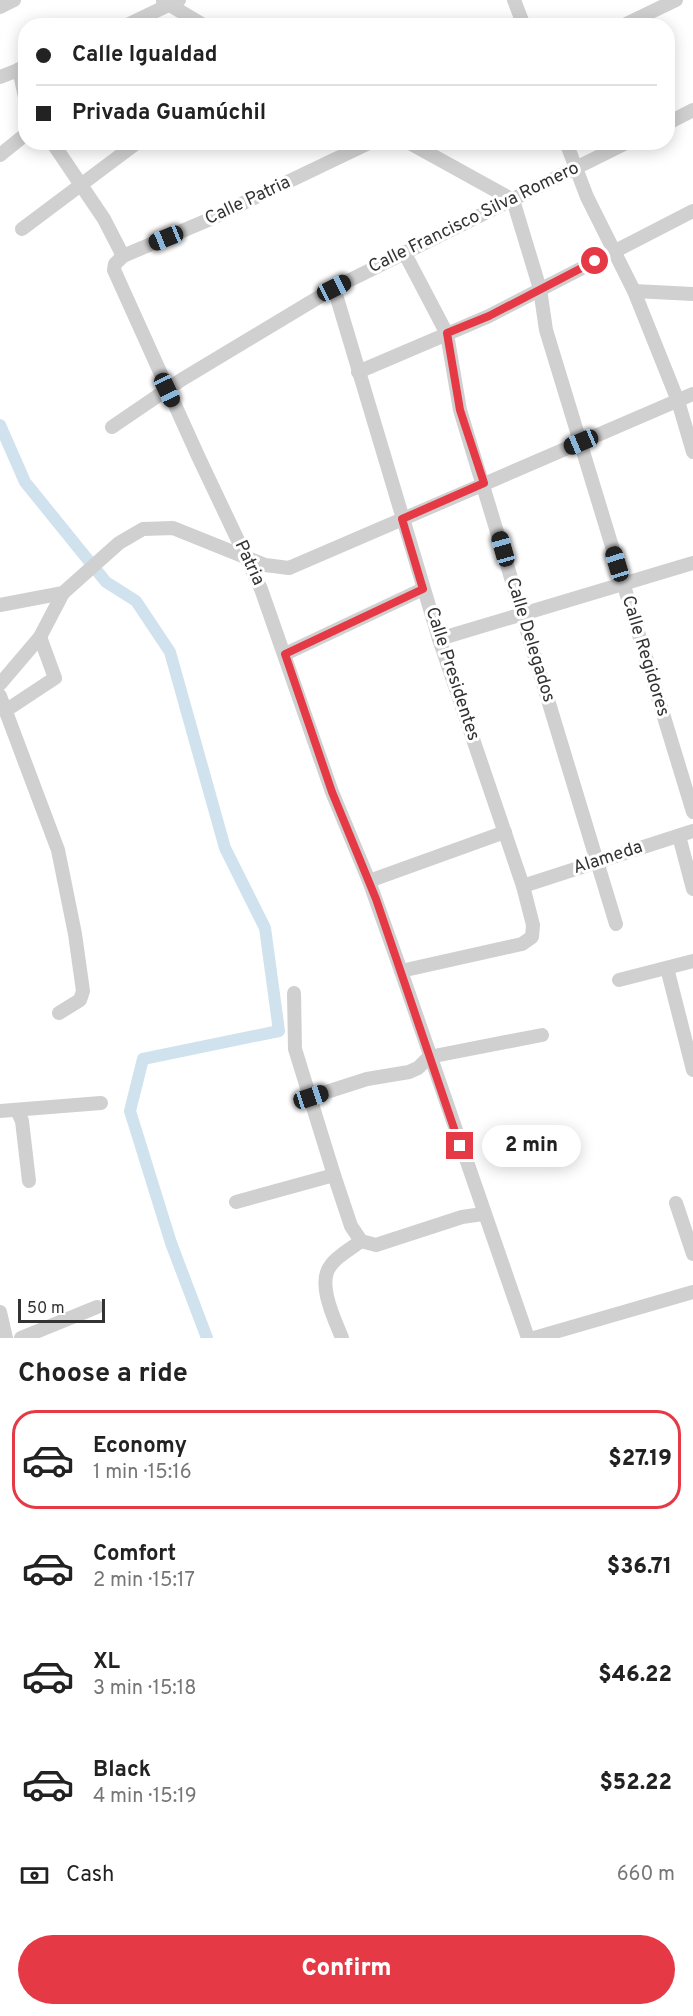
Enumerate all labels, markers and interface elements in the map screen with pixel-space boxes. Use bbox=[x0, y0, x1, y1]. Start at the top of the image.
text: Calle Igualdad bbox=[72, 42, 218, 69]
text: Privada Guamúchil bbox=[72, 100, 266, 127]
street label: Calle Francisco Silva Romero bbox=[365, 157, 583, 279]
street label: Calle Patria bbox=[202, 171, 294, 231]
car bbox=[146, 223, 186, 253]
route start bbox=[581, 247, 608, 274]
car bbox=[314, 272, 354, 304]
car bbox=[151, 370, 183, 410]
car bbox=[561, 427, 601, 457]
car bbox=[489, 529, 517, 569]
street label: Patria bbox=[229, 537, 269, 589]
car bbox=[603, 544, 631, 584]
street label: Calle Delegados bbox=[500, 575, 560, 705]
street label: Calle Regidores bbox=[616, 593, 674, 719]
street label: Calle Presidentes bbox=[420, 604, 484, 744]
street label: Alameda bbox=[570, 836, 646, 880]
car bbox=[291, 1083, 331, 1111]
callout: 2 min bbox=[481, 1125, 580, 1167]
route end bbox=[446, 1132, 473, 1159]
text: 2 min bbox=[505, 1133, 558, 1159]
scale bar bbox=[18, 1296, 105, 1324]
text: 50 m bbox=[27, 1299, 65, 1319]
text: Choose a ride bbox=[18, 1357, 188, 1391]
icon: car bbox=[21, 1433, 75, 1487]
text: Economy bbox=[93, 1433, 187, 1460]
text: $27.19 bbox=[608, 1446, 672, 1473]
text: 1 min · 15:16 bbox=[93, 1460, 192, 1486]
icon: car bbox=[21, 1541, 75, 1595]
text: Comfort bbox=[93, 1541, 176, 1568]
text: $36.71 bbox=[607, 1554, 672, 1581]
text: 2 min · 15:17 bbox=[93, 1568, 195, 1594]
icon: car bbox=[21, 1649, 75, 1703]
text: XL bbox=[93, 1649, 120, 1676]
text: $46.22 bbox=[598, 1662, 672, 1689]
text: 3 min · 15:18 bbox=[93, 1676, 196, 1702]
icon: car bbox=[21, 1757, 75, 1811]
text: Black bbox=[93, 1757, 151, 1784]
text: $52.22 bbox=[599, 1770, 672, 1797]
text: 4 min · 15:19 bbox=[93, 1784, 197, 1810]
icon: cash bbox=[18, 1859, 51, 1892]
text: Cash bbox=[66, 1862, 115, 1889]
text: 660 m bbox=[617, 1862, 675, 1888]
button: Confirm bbox=[18, 1935, 675, 2004]

